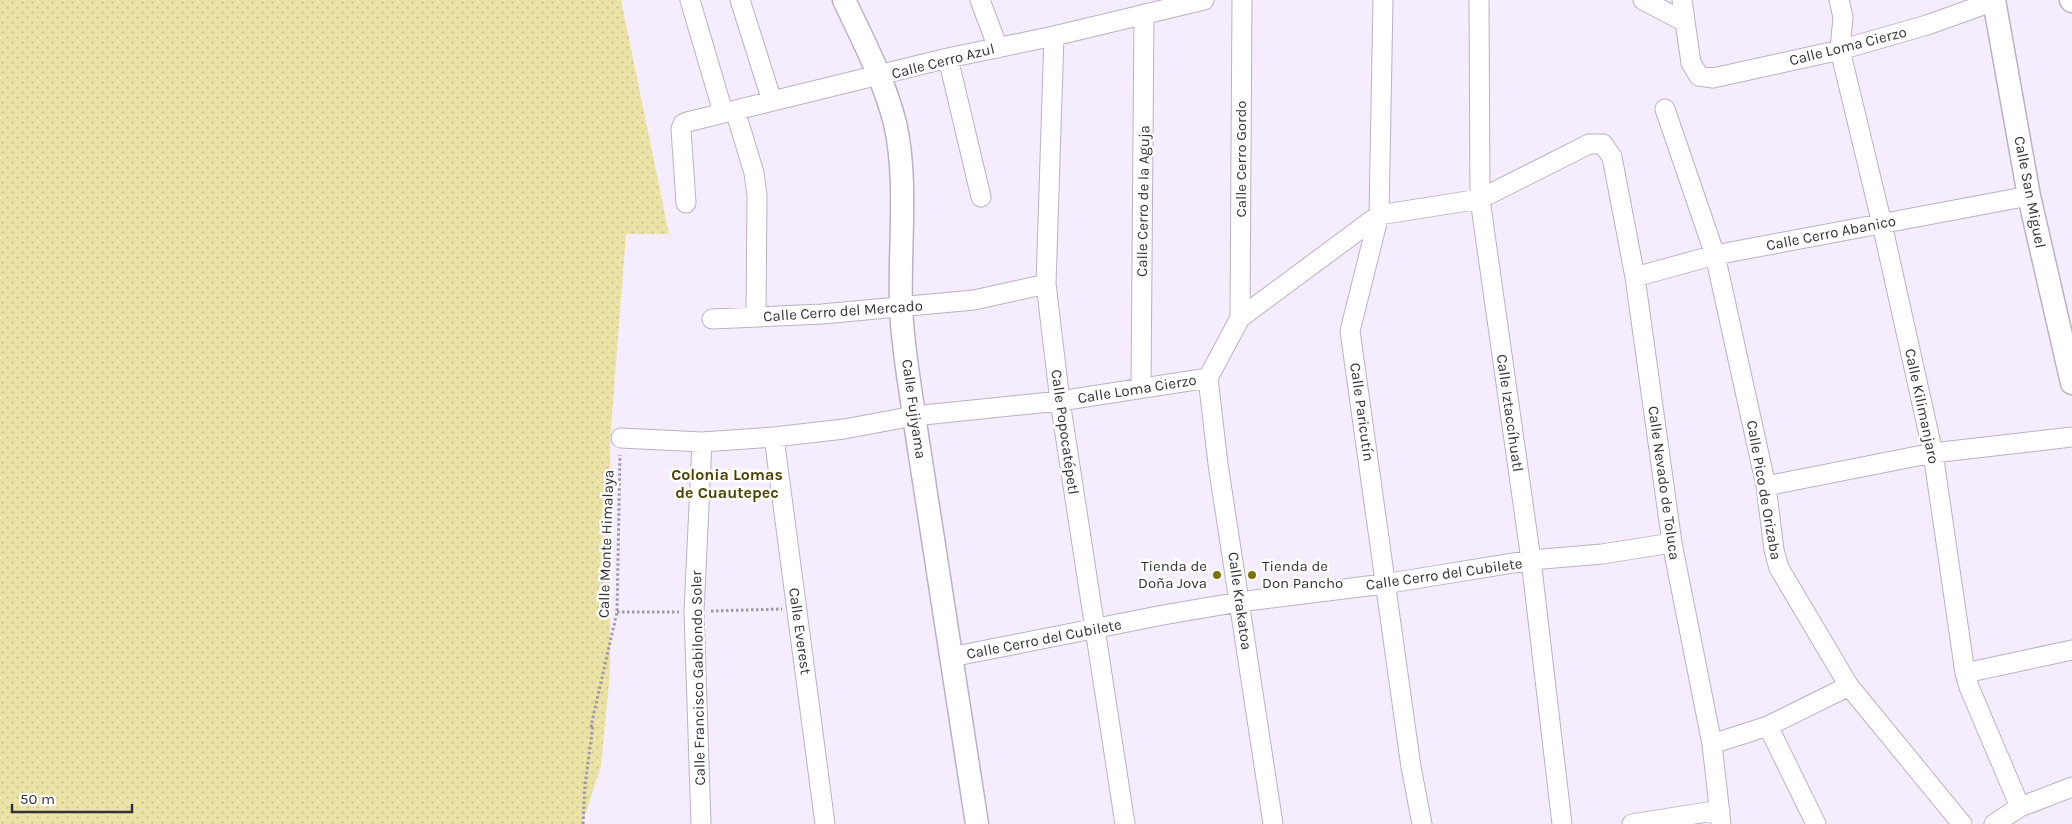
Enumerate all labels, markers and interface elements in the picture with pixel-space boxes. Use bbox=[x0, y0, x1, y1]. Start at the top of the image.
street label: Calle Loma Cierzo bbox=[1787, 23, 1909, 69]
street label: Calle Cerro Azul bbox=[890, 39, 996, 83]
street label: Calle Cerro Gordo bbox=[1232, 101, 1250, 217]
street label: Calle Cerro de la Aguja bbox=[1133, 125, 1153, 277]
street label: Calle San Miguel bbox=[2010, 134, 2050, 250]
street label: Calle Cerro Abanico bbox=[1765, 212, 1897, 254]
street label: Calle Cerro del Mercado bbox=[763, 296, 923, 326]
street label: Calle Kilimanjaro bbox=[1901, 347, 1943, 465]
street label: Calle Iztaccíhuatl bbox=[1493, 353, 1527, 473]
street label: Calle Fujiyama bbox=[898, 358, 930, 460]
street label: Calle Paricutín bbox=[1346, 361, 1378, 463]
street label: Calle Popocatépetl bbox=[1047, 368, 1083, 496]
street label: Calle Loma Cierzo bbox=[1076, 371, 1198, 407]
street label: Calle Nevado de Toluca bbox=[1644, 405, 1684, 561]
street label: Calle Pico de Orizaba bbox=[1743, 419, 1785, 561]
district label: Colonia Lomas de Cuautepec bbox=[671, 465, 783, 502]
street label: Calle Monte Himalaya bbox=[594, 469, 618, 619]
street label: Calle Krakatoa bbox=[1224, 551, 1256, 651]
street label: Calle Cerro del Cubilete bbox=[1365, 554, 1523, 594]
place label: Tienda de Doña Jova bbox=[1138, 557, 1207, 592]
place label: Tienda de Don Pancho bbox=[1262, 557, 1343, 592]
marker: Tienda de Doña Jova bbox=[1211, 569, 1223, 581]
marker: Tienda de Don Pancho bbox=[1246, 569, 1258, 581]
street label: Calle Francisco Gabilondo Soler bbox=[687, 570, 709, 786]
street label: Calle Everest bbox=[785, 586, 815, 676]
street label: Calle Cerro del Cubilete bbox=[965, 615, 1123, 663]
scale bar bbox=[12, 782, 132, 814]
text: 50 m bbox=[20, 790, 55, 808]

